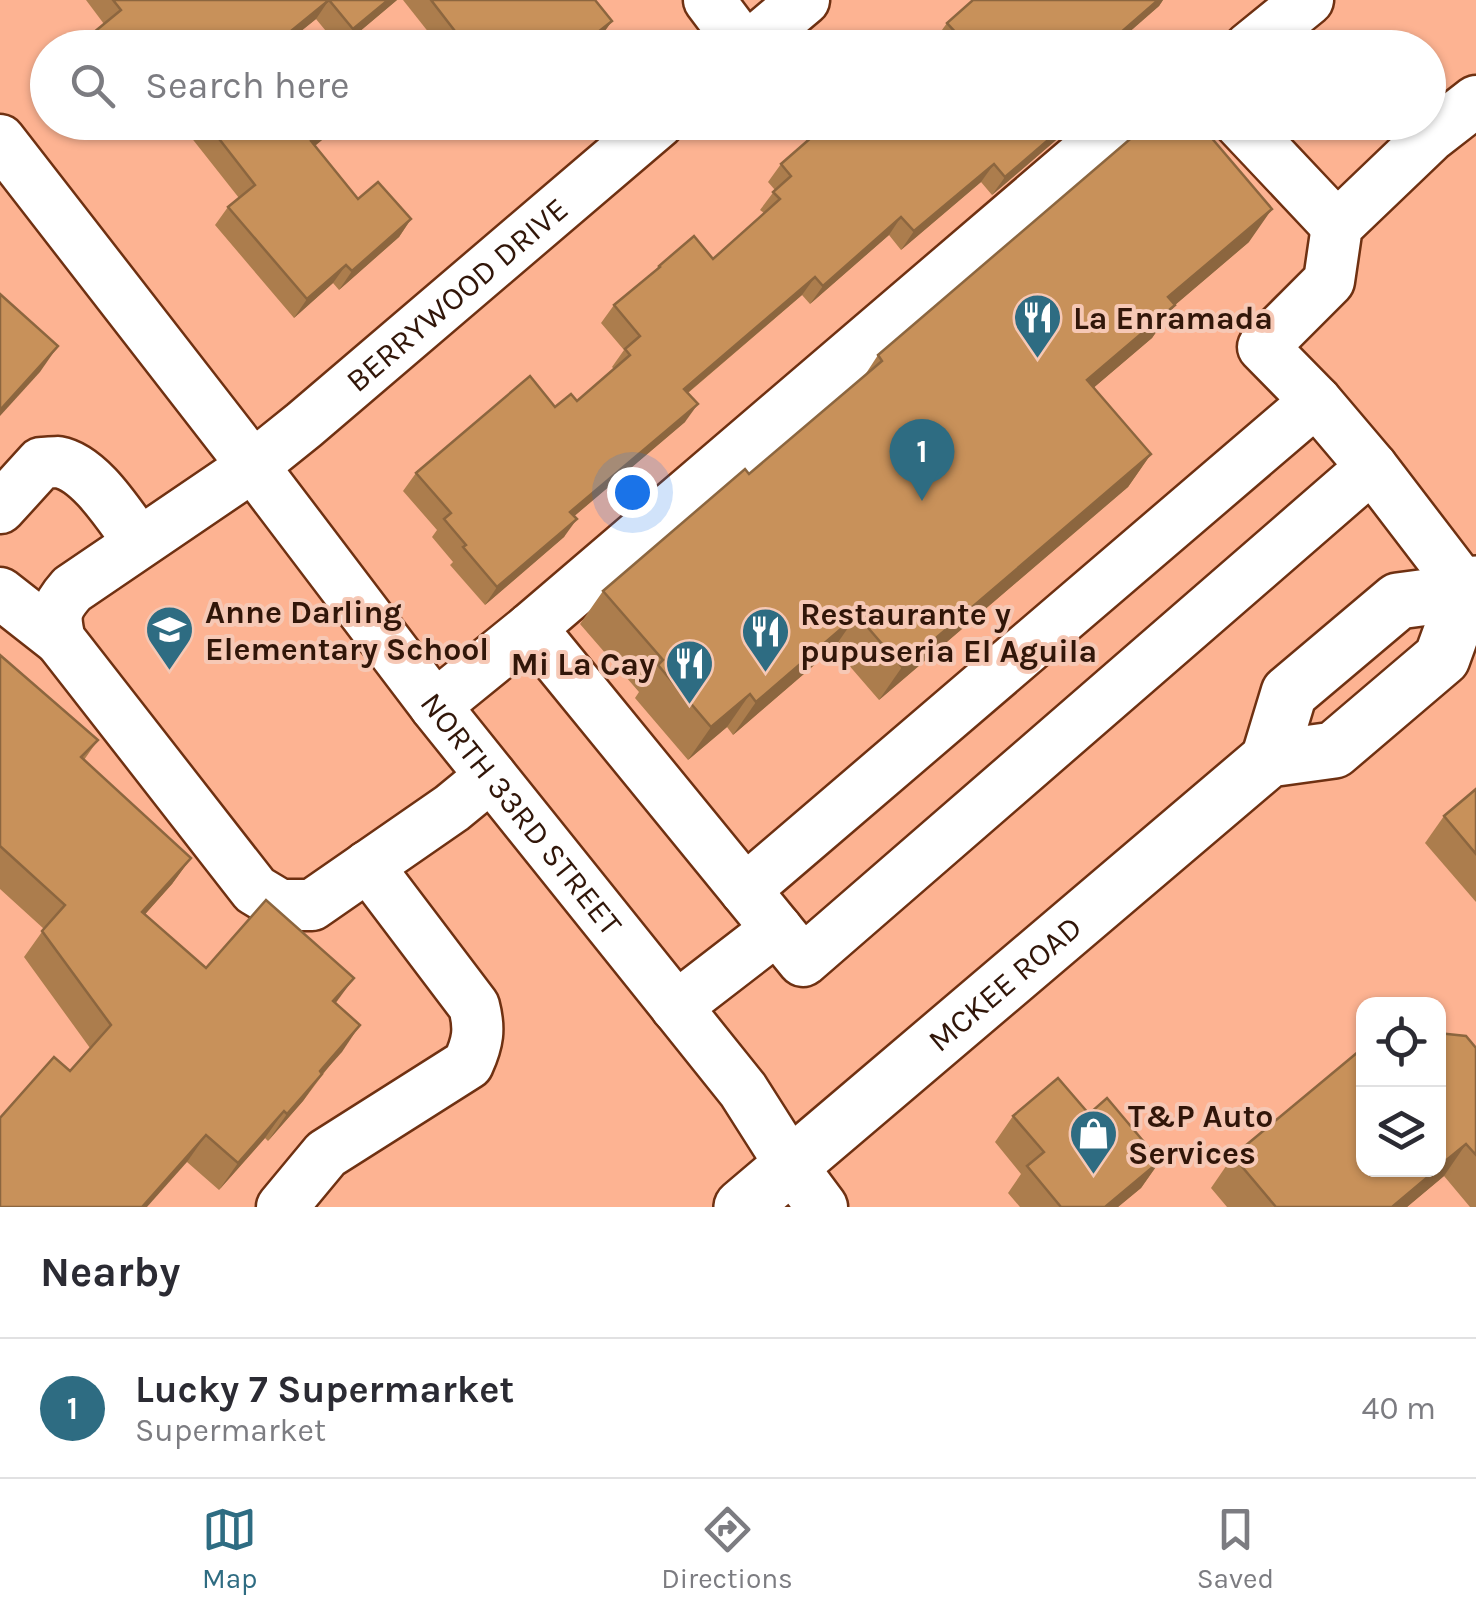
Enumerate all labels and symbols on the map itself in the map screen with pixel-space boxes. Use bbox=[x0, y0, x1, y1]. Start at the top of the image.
street label: BERRYWOOD DRIVE bbox=[339, 190, 575, 400]
restaurant icon: La Enramada bbox=[1012, 292, 1064, 360]
place label: La Enramada bbox=[1073, 300, 1273, 337]
pin: 1 bbox=[890, 418, 954, 501]
your location bbox=[607, 467, 658, 518]
place label: Anne Darling Elementary School bbox=[205, 594, 489, 668]
place label: Restaurante y pupuseria El Aguila bbox=[800, 596, 1097, 670]
school or university icon: Anne Darling Elementary School bbox=[144, 604, 196, 672]
restaurant icon: Restaurante y pupuseria El Aguila bbox=[739, 606, 791, 674]
restaurant icon: Mi La Cay bbox=[664, 638, 716, 706]
place label: Mi La Cay bbox=[511, 646, 655, 683]
street label: NORTH 33RD STREET bbox=[413, 686, 629, 943]
street label: MCKEE ROAD bbox=[921, 908, 1089, 1059]
place label: T&P Auto Services bbox=[1128, 1098, 1273, 1172]
shop icon: T&P Auto Services bbox=[1067, 1108, 1119, 1176]

